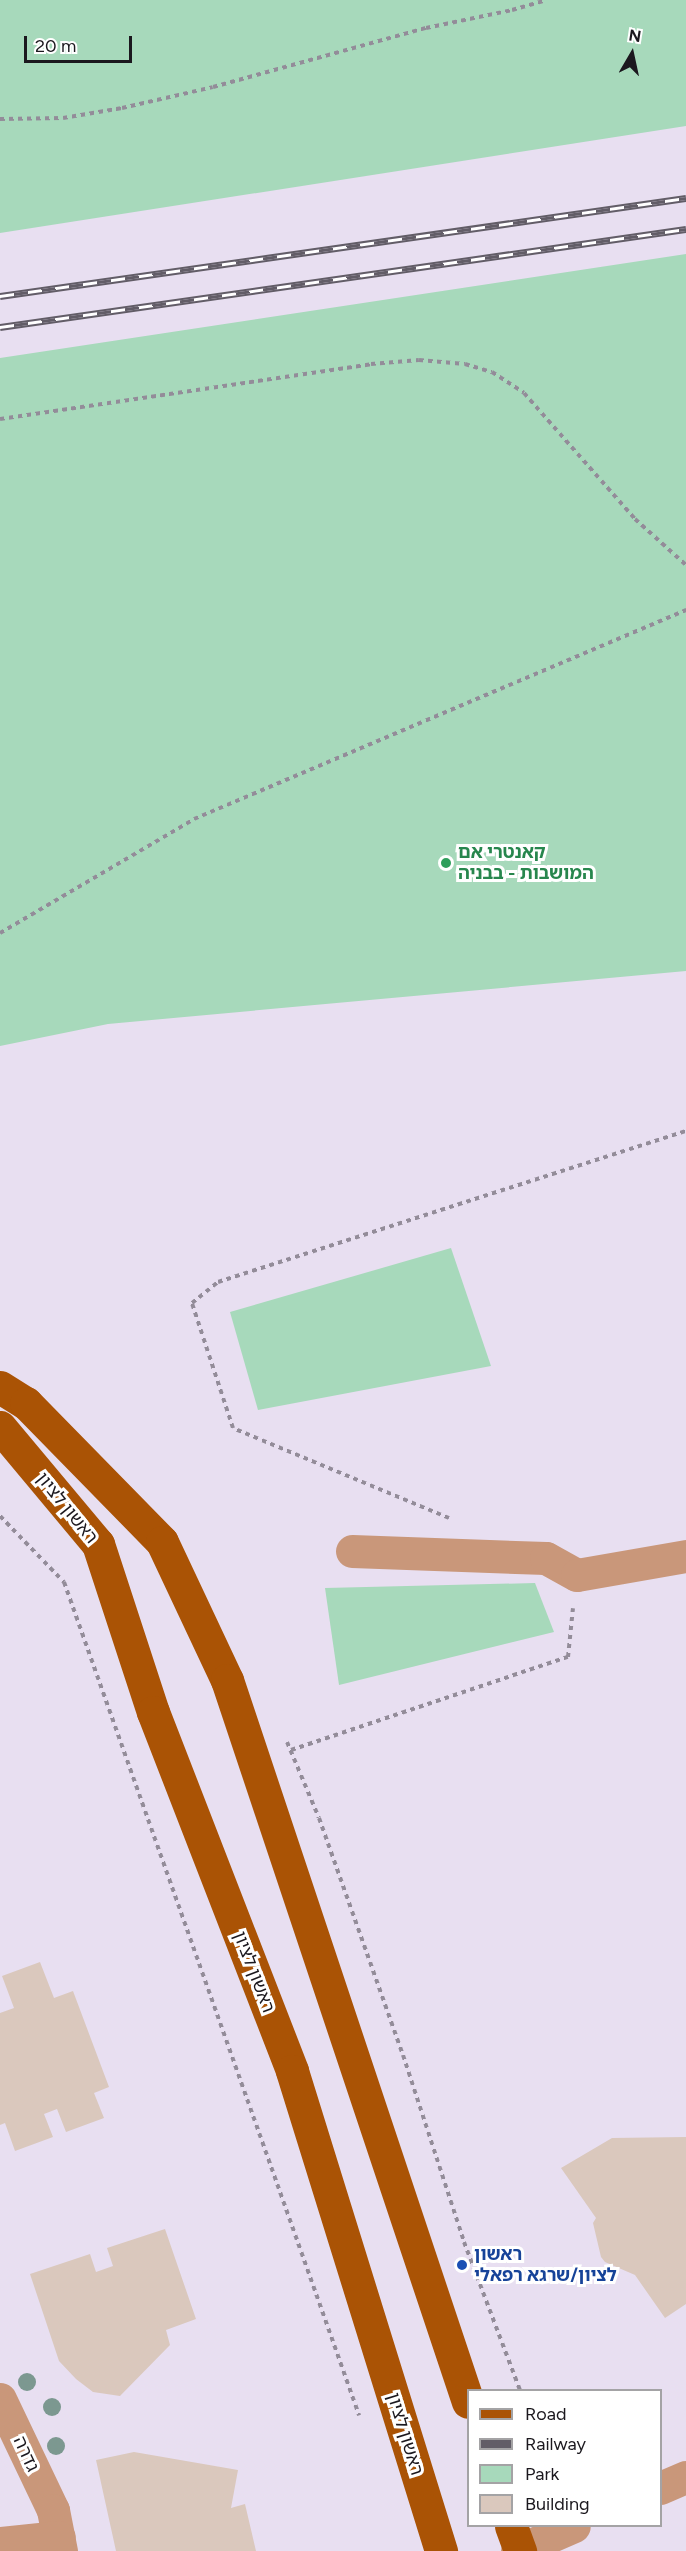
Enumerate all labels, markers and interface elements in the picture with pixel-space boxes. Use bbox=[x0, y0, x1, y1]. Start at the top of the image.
scale bar bbox=[27, 24, 135, 62]
north arrow bbox=[602, 24, 662, 84]
text: N bbox=[627, 25, 642, 46]
text: 20 m bbox=[35, 35, 76, 57]
place label: קאנטרי אם המושבות - בבניה bbox=[458, 842, 594, 884]
marker: קאנטרי אם המושבות - בבניה bbox=[439, 856, 453, 870]
street label: ראשון לציון bbox=[32, 1468, 102, 1548]
street label: ראשון לציון bbox=[229, 1928, 279, 2016]
place label: ראשון לציון/שרגא רפאלי bbox=[474, 2244, 617, 2286]
marker: ראשון לציון/שרגא רפאלי bbox=[455, 2258, 469, 2272]
legend bbox=[467, 2389, 662, 2527]
street label: ראשון לציון bbox=[382, 2390, 428, 2478]
text: Road bbox=[525, 2403, 566, 2425]
street label: גדרה bbox=[8, 2433, 44, 2475]
text: Railway bbox=[525, 2433, 586, 2455]
text: Park bbox=[525, 2463, 559, 2485]
text: Building bbox=[525, 2493, 590, 2515]

